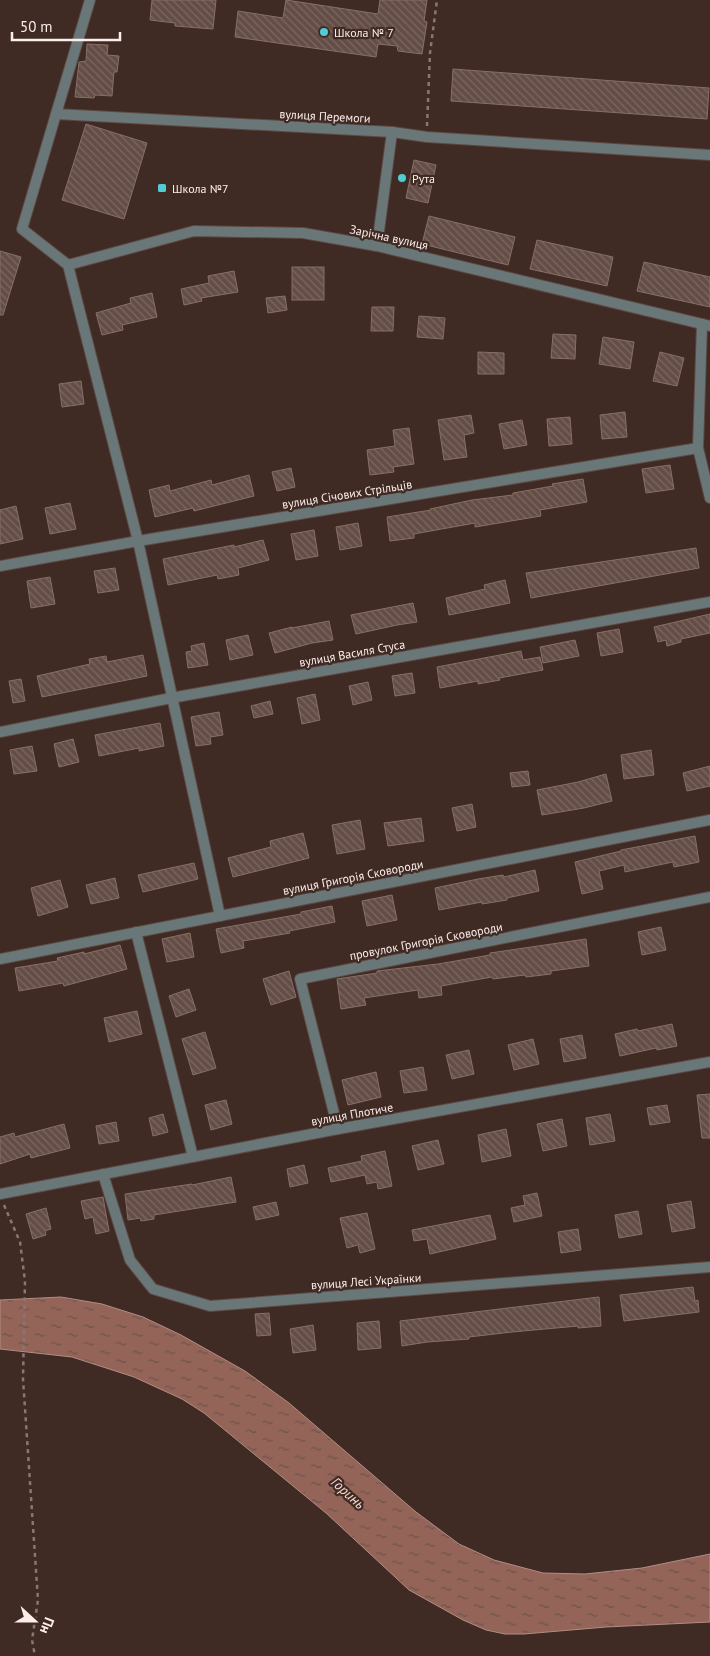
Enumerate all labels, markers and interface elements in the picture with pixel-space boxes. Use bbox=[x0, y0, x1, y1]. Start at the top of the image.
scale bar bbox=[12, 10, 120, 42]
text: 50 m bbox=[20, 17, 53, 36]
place label: Школа № 7 bbox=[334, 25, 394, 40]
marker: Школа № 7 bbox=[318, 26, 330, 38]
street label: вулиця Перемоги bbox=[279, 106, 371, 126]
place label: Рута bbox=[412, 171, 435, 186]
marker: Рута bbox=[396, 172, 408, 184]
place label: Школа №7 bbox=[172, 181, 229, 196]
marker: Школа №7 bbox=[156, 182, 168, 194]
street label: Зарічна вулиця bbox=[348, 221, 430, 253]
street label: вулиця Січових Стрільців bbox=[281, 476, 413, 512]
street label: вулиця Василя Стуса bbox=[298, 636, 406, 670]
street label: вулиця Григорія Сковороди bbox=[281, 856, 425, 898]
street label: провулок Григорія Сковороди bbox=[348, 919, 504, 963]
street label: вулиця Плотиче bbox=[310, 1099, 394, 1129]
street label: вулиця Лесі Українки bbox=[310, 1270, 422, 1292]
water label: Горинь bbox=[327, 1473, 369, 1513]
north arrow bbox=[10, 1596, 60, 1646]
text: Пн bbox=[36, 1615, 58, 1637]

